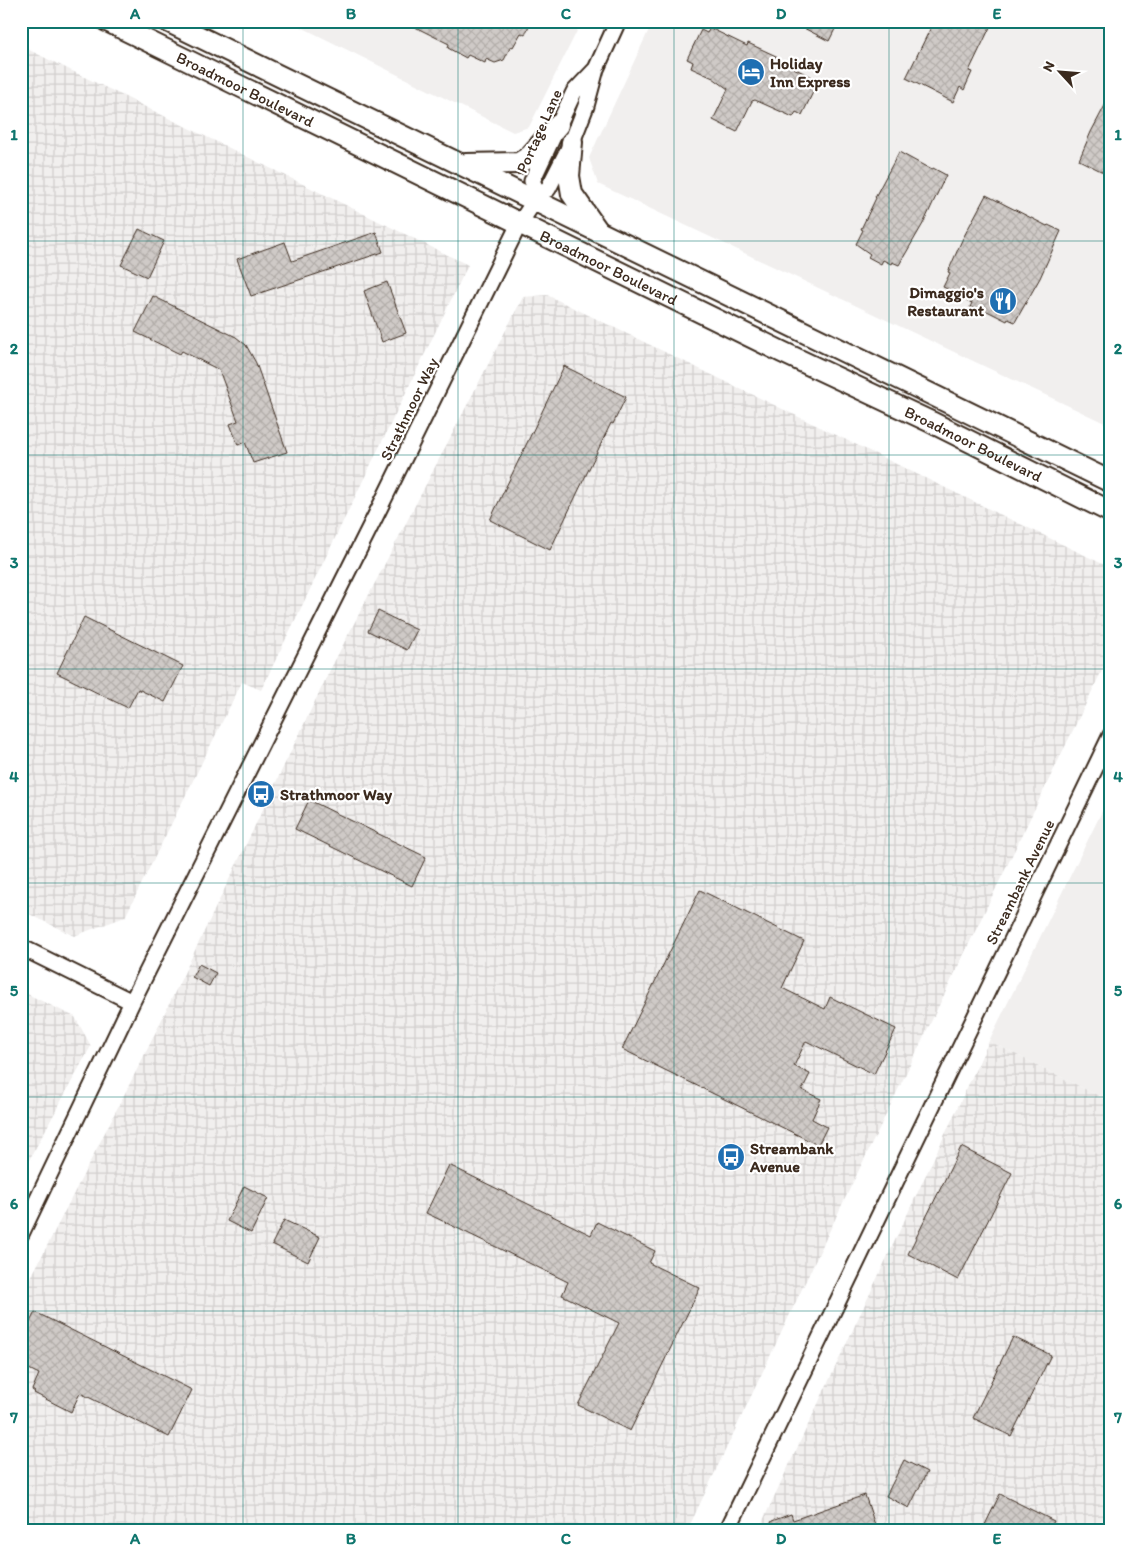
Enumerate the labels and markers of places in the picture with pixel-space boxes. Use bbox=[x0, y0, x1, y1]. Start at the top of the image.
place label: Holiday Inn Express bbox=[770, 54, 850, 92]
hotel icon: Holiday Inn Express bbox=[736, 57, 766, 87]
place label: Dimaggio's Restaurant bbox=[907, 283, 984, 320]
restaurant icon: Dimaggio's Restaurant bbox=[988, 286, 1018, 316]
bus stop icon: Strathmoor Way bbox=[246, 779, 276, 809]
place label: Strathmoor Way bbox=[280, 785, 392, 805]
place label: Streambank Avenue bbox=[749, 1139, 834, 1176]
bus stop icon: Streambank Avenue bbox=[716, 1142, 746, 1172]

